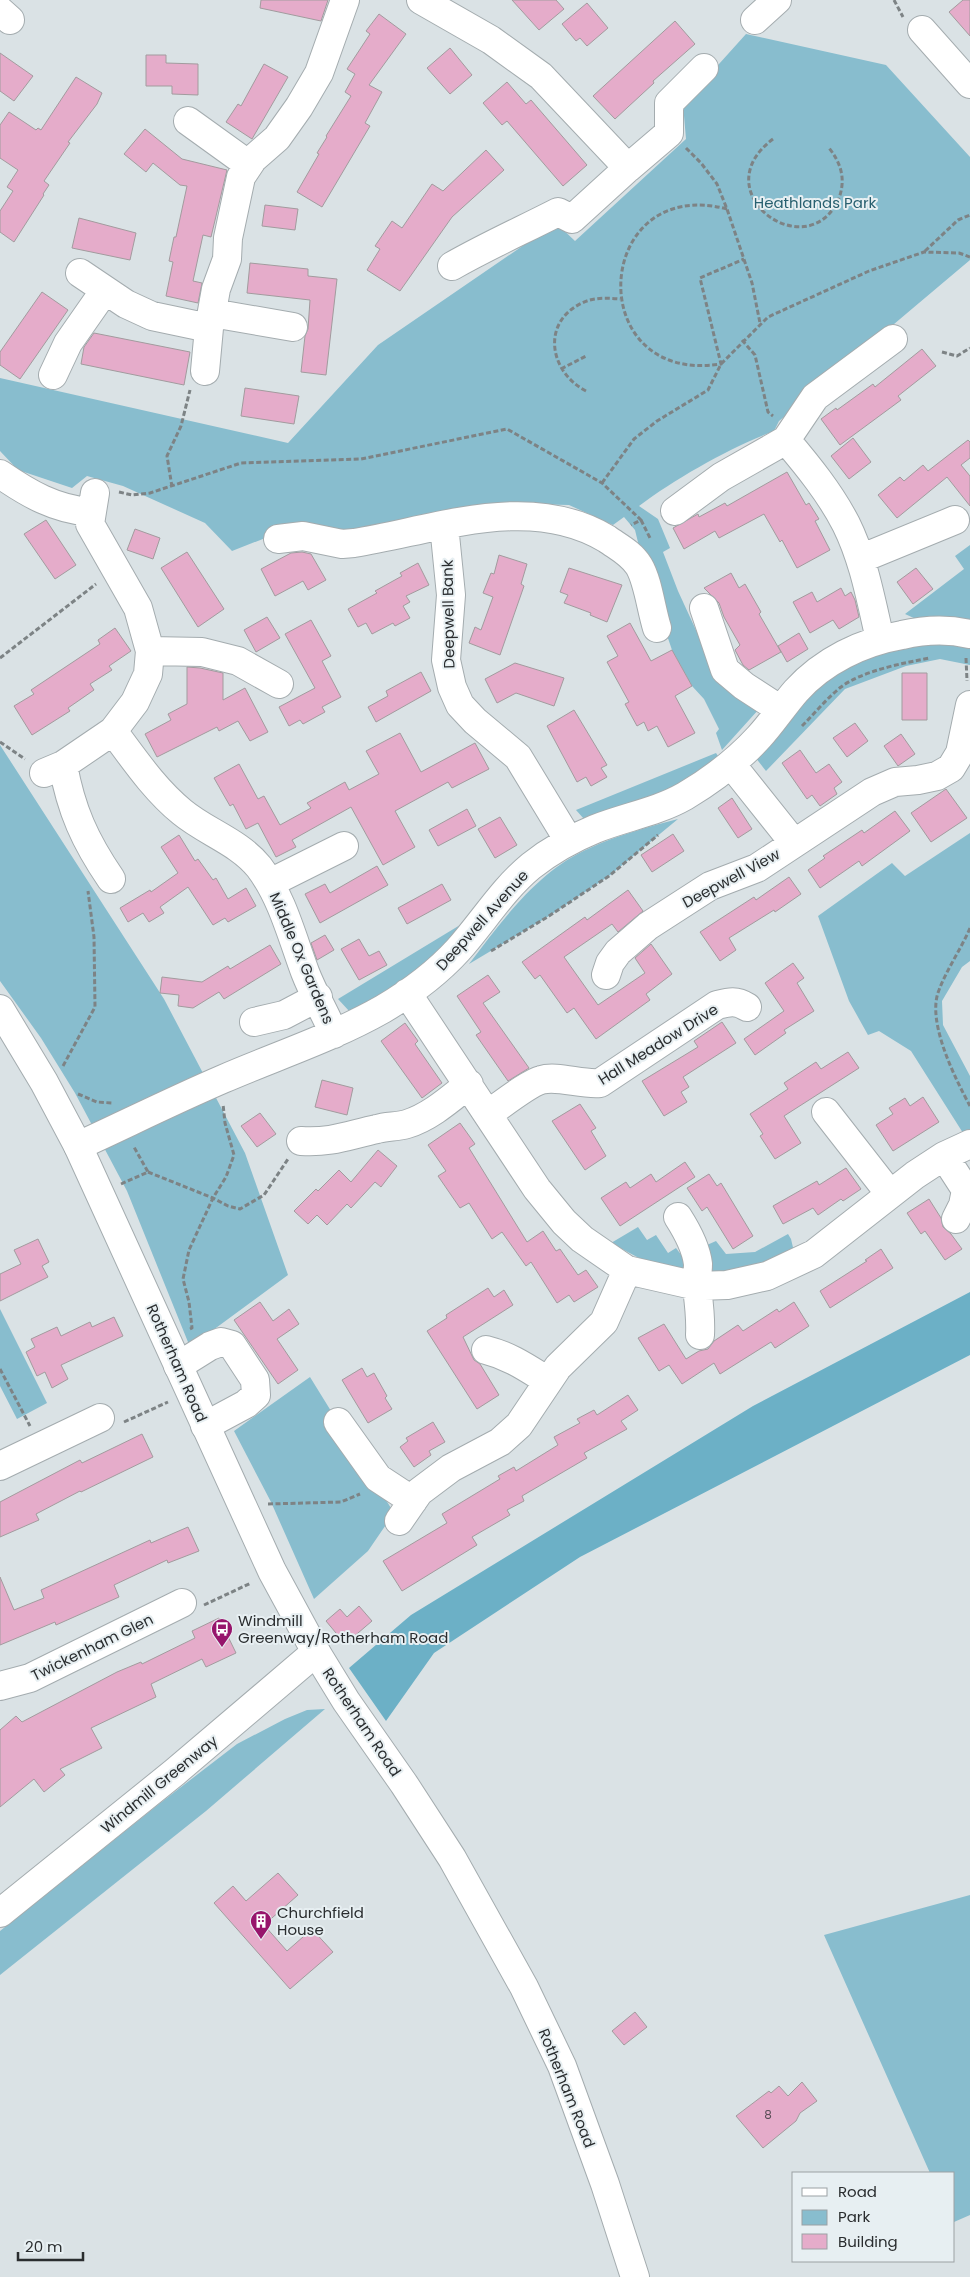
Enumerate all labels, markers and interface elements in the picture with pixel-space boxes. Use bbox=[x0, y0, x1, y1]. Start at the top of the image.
park label: Heathlands Park bbox=[754, 192, 876, 213]
street label: Deepwell Bank bbox=[437, 559, 459, 669]
street label: Deepwell View bbox=[678, 843, 784, 913]
street label: Deepwell Avenue bbox=[431, 865, 533, 975]
street label: Middle Ox Gardens bbox=[265, 889, 339, 1027]
street label: Hall Meadow Drive bbox=[594, 999, 722, 1089]
street label: Rotherham Road bbox=[142, 1301, 212, 1425]
street label: Twickenham Glen bbox=[27, 1608, 157, 1686]
place label: Windmill Greenway/Rotherham Road bbox=[238, 1610, 448, 1648]
bus stop icon: Windmill Greenway/Rotherham Road bbox=[210, 1617, 234, 1648]
street label: Rotherham Road bbox=[318, 1664, 406, 1780]
street label: Windmill Greenway bbox=[96, 1730, 222, 1838]
place label: Churchfield House bbox=[277, 1902, 364, 1940]
building icon: Churchfield House bbox=[249, 1909, 273, 1940]
street label: Rotherham Road bbox=[534, 2025, 600, 2151]
house number: 8 bbox=[764, 2106, 772, 2123]
legend bbox=[792, 2172, 955, 2262]
text: Road bbox=[838, 2181, 877, 2202]
text: Park bbox=[838, 2206, 870, 2227]
scale bar bbox=[18, 2230, 82, 2262]
text: Building bbox=[838, 2231, 898, 2252]
text: 20 m bbox=[25, 2236, 63, 2257]

